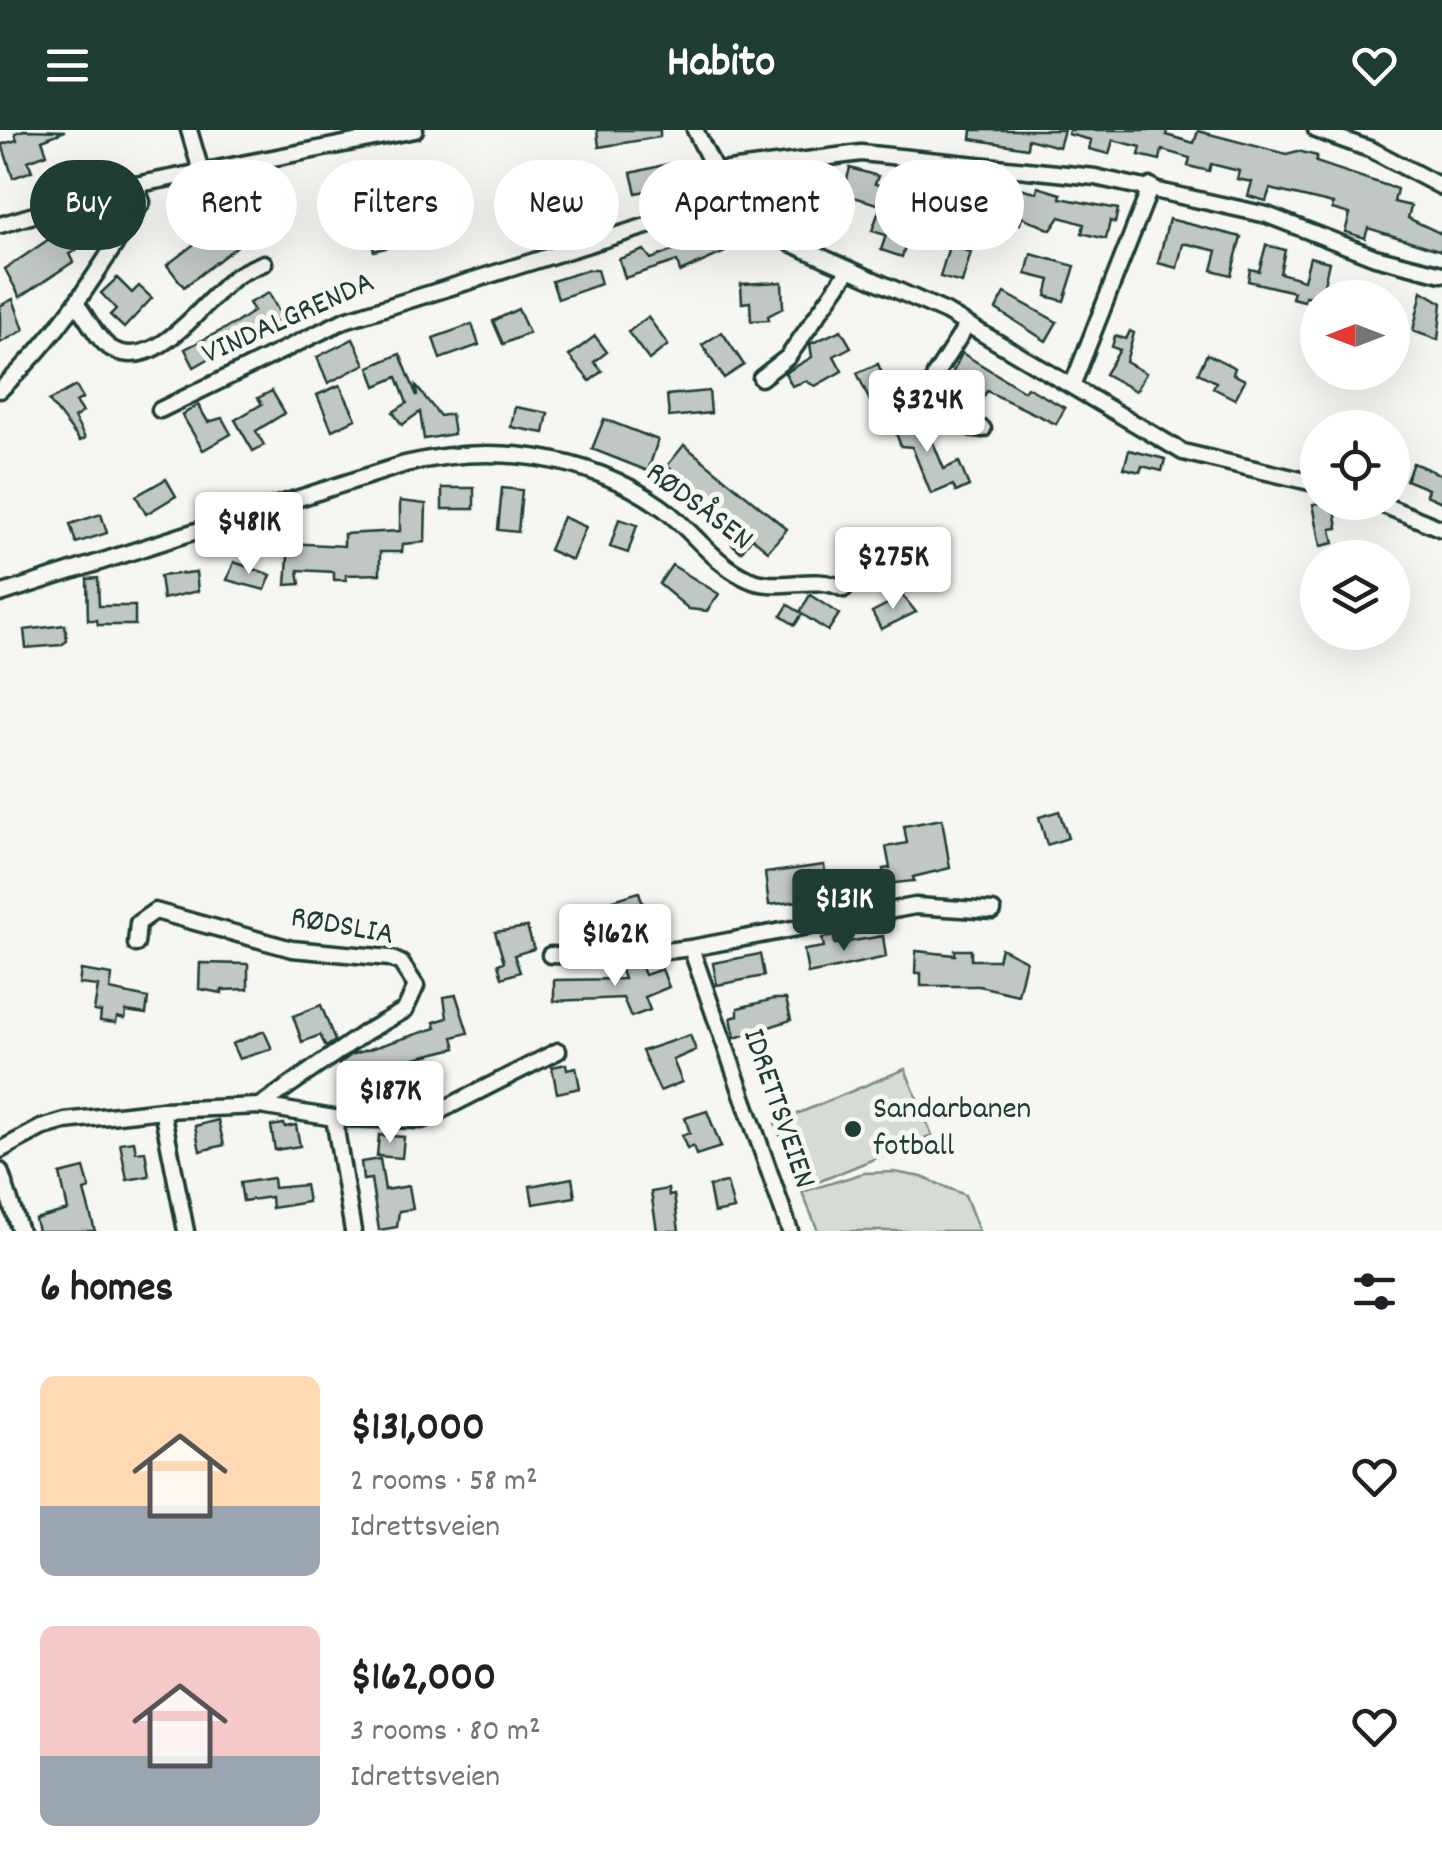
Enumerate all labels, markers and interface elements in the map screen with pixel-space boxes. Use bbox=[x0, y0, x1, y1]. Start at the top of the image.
text: Habito bbox=[667, 33, 775, 97]
icon: menu bbox=[40, 38, 95, 93]
icon: heart bbox=[1347, 38, 1402, 93]
chip: Buy bbox=[30, 160, 146, 250]
chip: Rent bbox=[166, 160, 297, 250]
chip: Filters bbox=[317, 160, 474, 250]
chip: New bbox=[494, 160, 619, 250]
chip: Apartment bbox=[639, 160, 855, 250]
chip: House bbox=[875, 160, 1024, 250]
street label: VINDALGRENDA bbox=[195, 262, 383, 378]
north arrow bbox=[1300, 280, 1410, 390]
map controls bbox=[1300, 280, 1410, 650]
pin: $324K bbox=[857, 370, 997, 455]
text: $324K bbox=[891, 379, 963, 425]
button: locate bbox=[1300, 410, 1410, 520]
street label: RØDSÅSEN bbox=[634, 452, 762, 564]
pin: $481K bbox=[179, 492, 319, 577]
text: $481K bbox=[217, 501, 281, 547]
pin: $275K bbox=[823, 527, 963, 612]
text: $275K bbox=[857, 536, 929, 582]
button: layers bbox=[1300, 540, 1410, 650]
pin: $131K bbox=[774, 869, 914, 954]
text: $131K bbox=[814, 878, 874, 924]
street label: RØDSLIA bbox=[287, 896, 397, 960]
pin: $162K bbox=[545, 904, 685, 989]
text: $162K bbox=[581, 913, 649, 959]
street label: IDRETTSVEIEN bbox=[728, 1023, 826, 1195]
pin: $187K bbox=[320, 1061, 460, 1146]
text: $187K bbox=[358, 1070, 422, 1116]
place label: Sandarbanen fotball bbox=[873, 1088, 1031, 1171]
marker: Sandarbanen fotball bbox=[842, 1118, 864, 1140]
text: 6 homes bbox=[40, 1261, 173, 1321]
icon: filters bbox=[1347, 1264, 1402, 1319]
text: $131,000 bbox=[350, 1400, 485, 1460]
icon: home bbox=[120, 1416, 240, 1536]
icon: heart bbox=[1347, 1449, 1402, 1504]
text: 2 rooms · 58 m² bbox=[350, 1460, 538, 1506]
text: Idrettsveien bbox=[350, 1506, 500, 1552]
text: $162,000 bbox=[350, 1650, 496, 1710]
icon: home bbox=[120, 1666, 240, 1786]
icon: heart bbox=[1347, 1699, 1402, 1754]
text: 3 rooms · 80 m² bbox=[350, 1710, 541, 1756]
text: Idrettsveien bbox=[350, 1756, 500, 1802]

